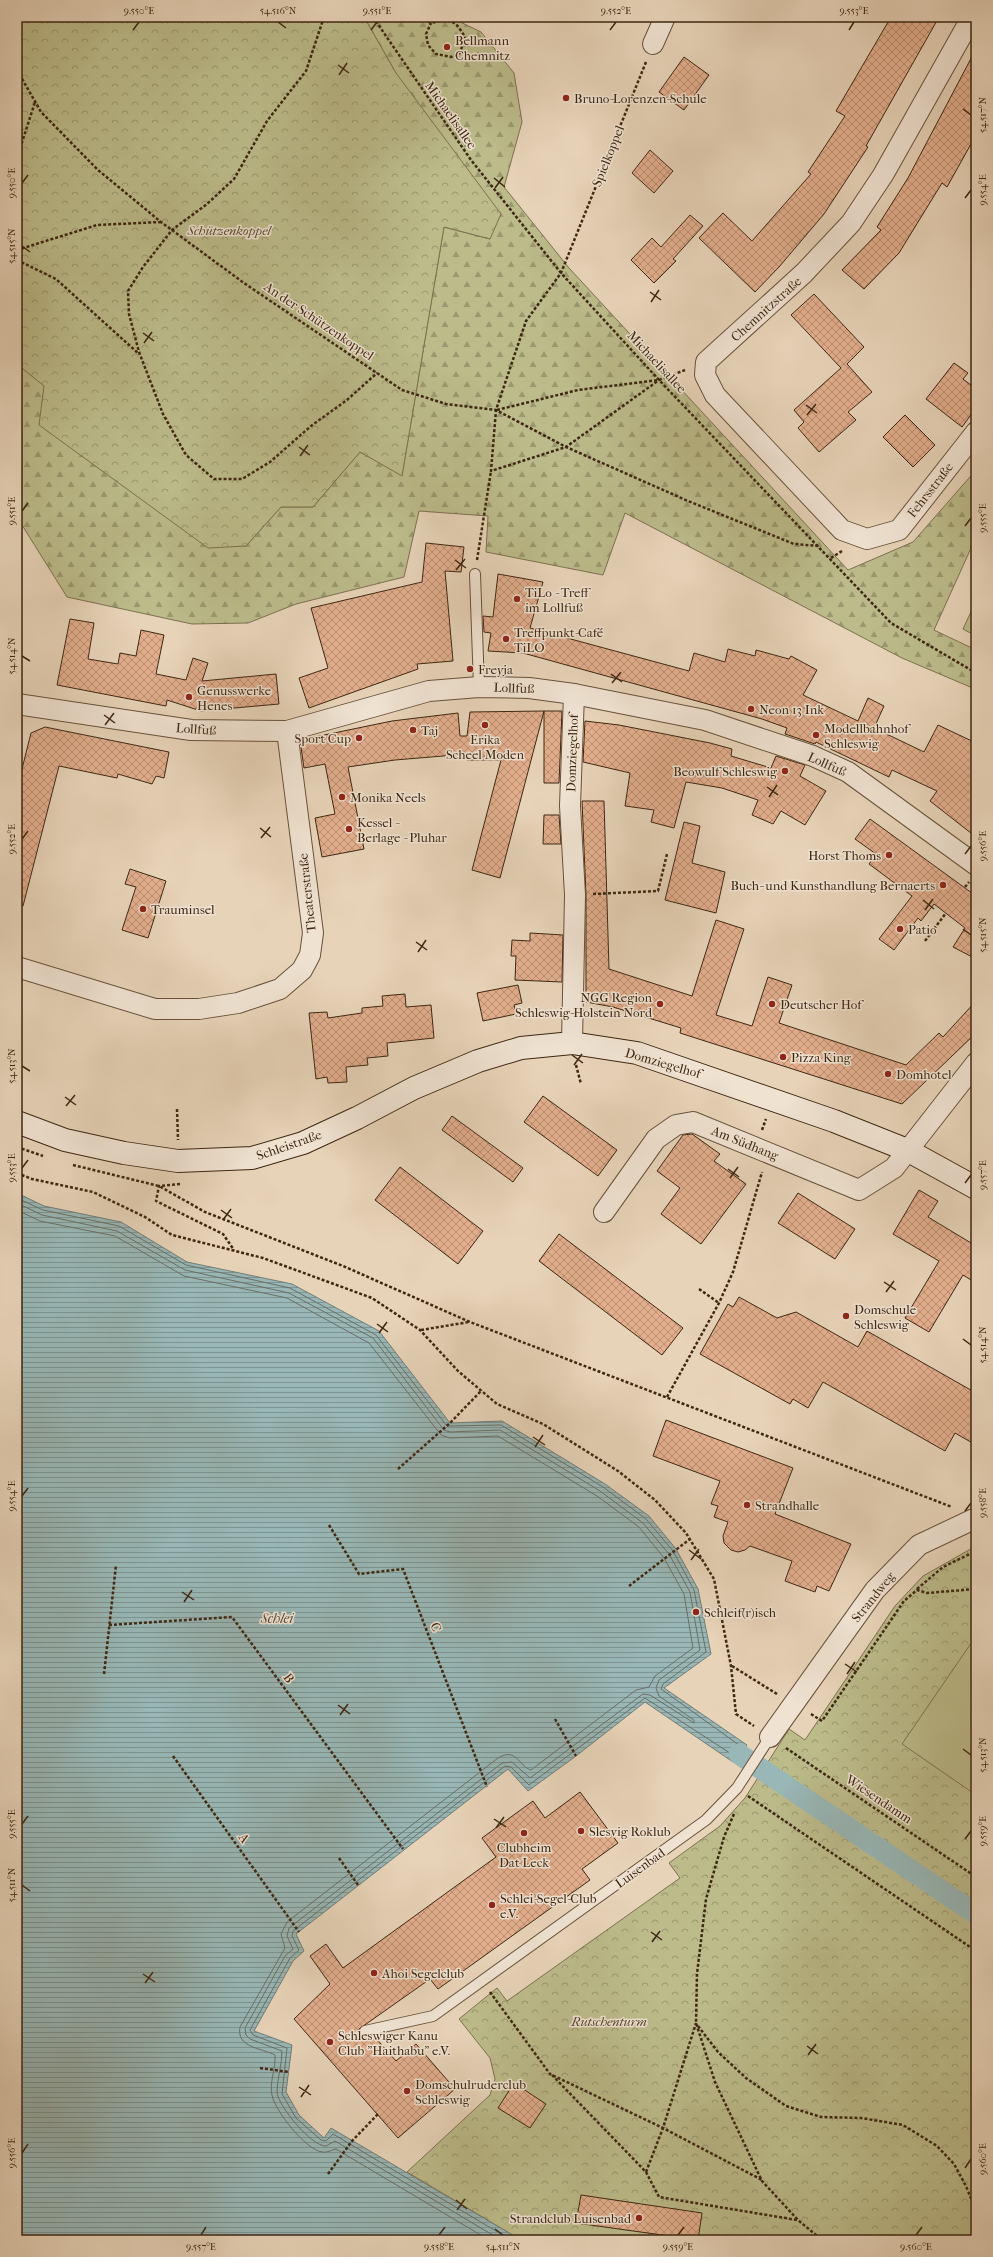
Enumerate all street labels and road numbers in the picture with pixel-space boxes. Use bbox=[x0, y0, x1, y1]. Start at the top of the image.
street label: Michaelisallee bbox=[422, 78, 480, 152]
street label: Spielkoppel bbox=[589, 123, 627, 189]
street label: Chemnitzstraße bbox=[728, 273, 805, 345]
street label: An der Schützenkoppel bbox=[261, 278, 377, 363]
street label: Michaelisallee bbox=[625, 328, 690, 397]
street label: Fehrsstraße bbox=[904, 459, 956, 520]
street label: Lollfuß bbox=[494, 680, 534, 696]
street label: Domziegelhof bbox=[563, 711, 581, 792]
street label: Lollfuß bbox=[175, 720, 217, 738]
street label: Lollfuß bbox=[805, 749, 849, 779]
street label: Theaterstraße bbox=[295, 852, 319, 933]
street label: Domziegelhof bbox=[623, 1045, 705, 1082]
street label: Am Südhang bbox=[708, 1122, 782, 1164]
street label: Schleistraße bbox=[254, 1127, 324, 1163]
street label: Strandweg bbox=[848, 1568, 898, 1625]
street label: C bbox=[427, 1620, 445, 1634]
street label: B bbox=[280, 1670, 298, 1686]
street label: Wiesendamm bbox=[842, 1771, 915, 1827]
street label: A bbox=[235, 1829, 253, 1846]
street label: Luisenbad bbox=[612, 1844, 668, 1891]

